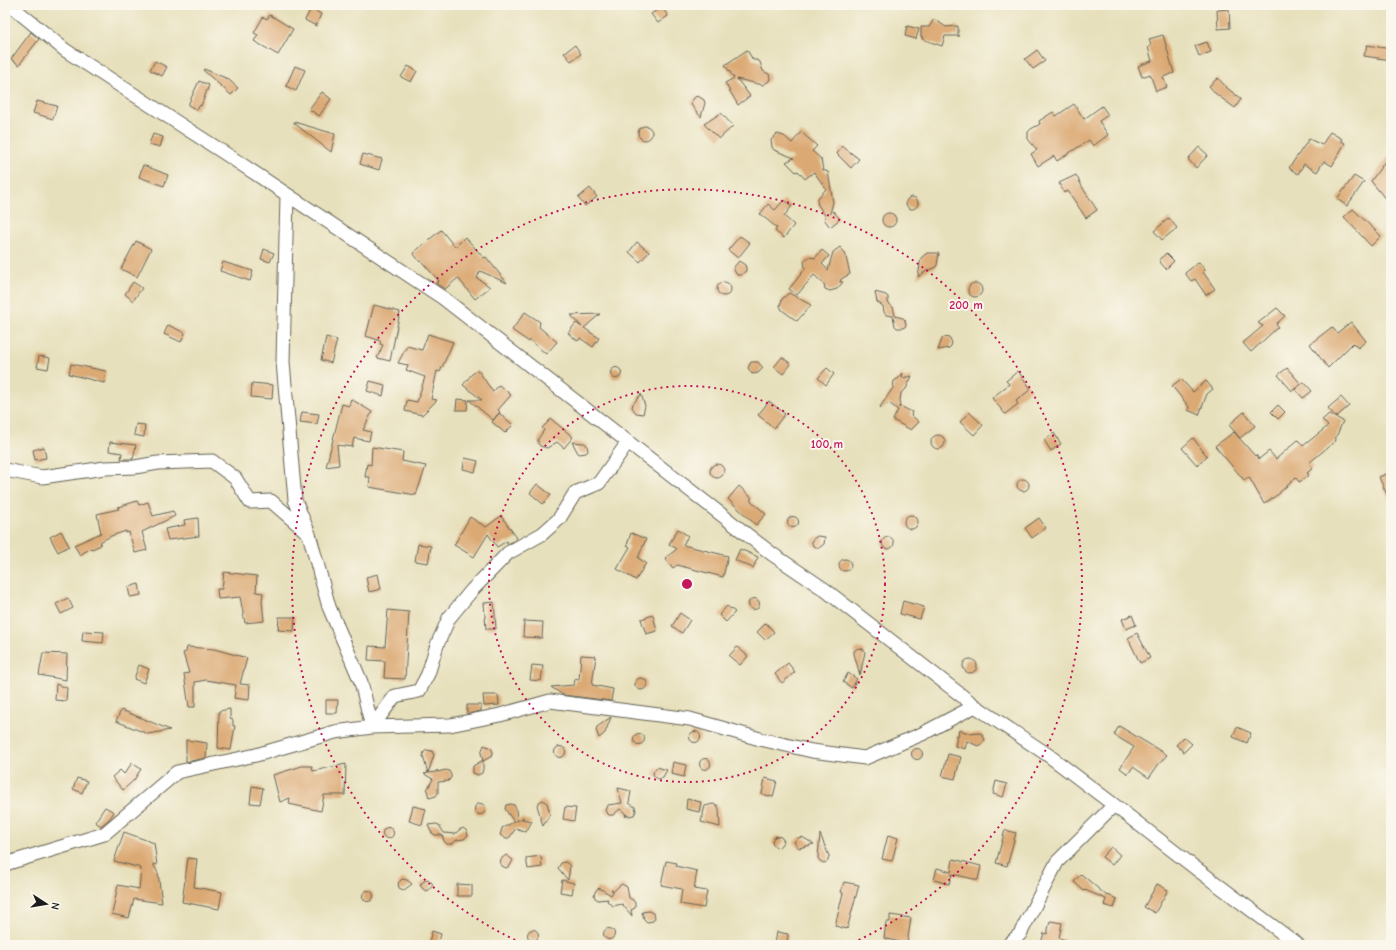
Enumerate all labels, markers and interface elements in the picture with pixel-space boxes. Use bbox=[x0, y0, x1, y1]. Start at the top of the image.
text: 200 m bbox=[949, 298, 983, 312]
text: 100 m bbox=[811, 437, 843, 451]
centre of rings bbox=[680, 577, 694, 591]
north arrow bbox=[26, 884, 66, 924]
text: N bbox=[48, 901, 62, 911]

